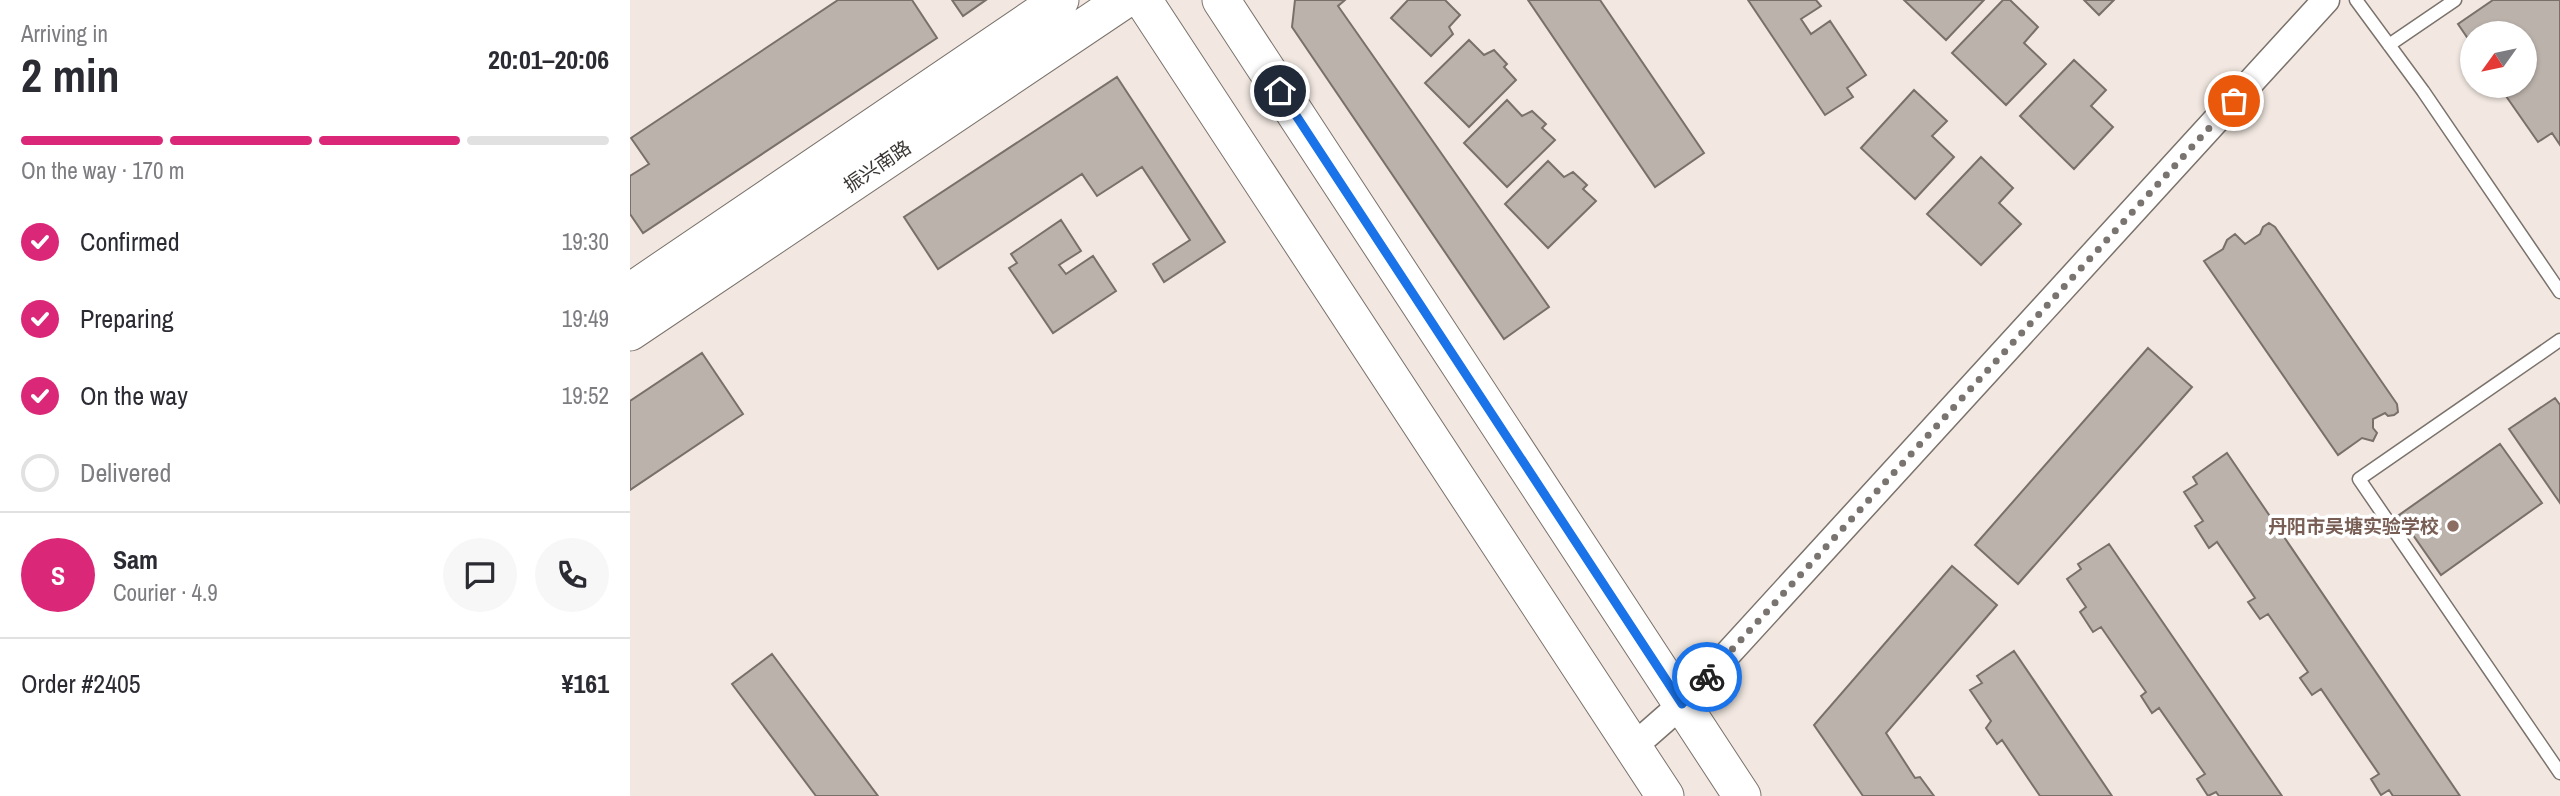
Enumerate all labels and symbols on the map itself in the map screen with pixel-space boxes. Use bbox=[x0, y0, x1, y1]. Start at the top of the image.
north arrow bbox=[2460, 21, 2538, 98]
pin bbox=[1250, 61, 1310, 121]
pin bbox=[2204, 71, 2264, 131]
street label: 振兴南路 bbox=[838, 134, 916, 198]
place label: 丹阳市吴塘实验学校 bbox=[2268, 513, 2439, 539]
marker: 丹阳市吴塘实验学校 bbox=[2445, 518, 2461, 534]
courier bbox=[1672, 642, 1742, 712]

